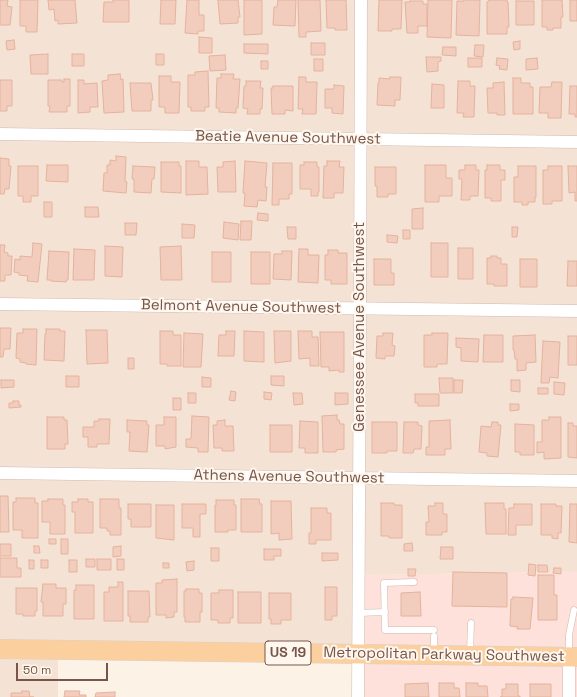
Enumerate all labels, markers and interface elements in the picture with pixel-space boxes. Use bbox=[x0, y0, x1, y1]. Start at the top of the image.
street label: Beatie Avenue Southwest bbox=[195, 127, 381, 149]
street label: Genessee Avenue Southwest bbox=[351, 222, 369, 432]
street label: Belmont Avenue Southwest bbox=[141, 296, 341, 318]
street label: Athens Avenue Southwest bbox=[193, 466, 385, 488]
road number: US 19 bbox=[265, 641, 311, 665]
street label: Metropolitan Parkway Southwest bbox=[323, 644, 565, 666]
scale bar bbox=[18, 655, 110, 681]
text: 50 m bbox=[23, 662, 51, 678]

